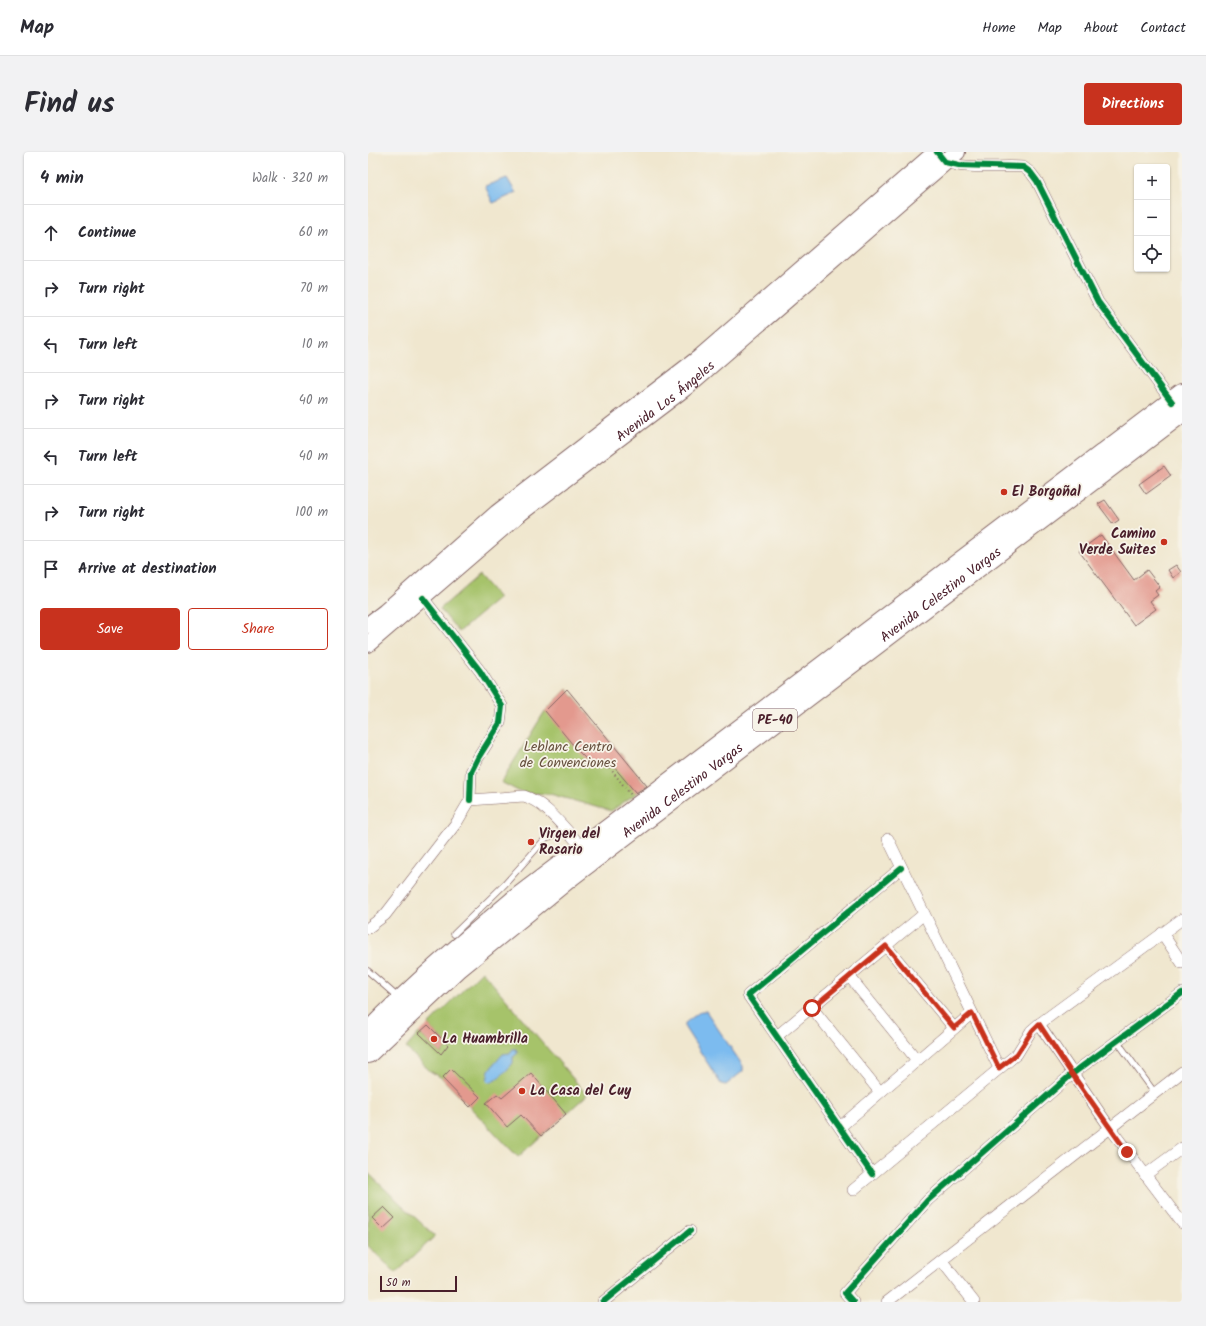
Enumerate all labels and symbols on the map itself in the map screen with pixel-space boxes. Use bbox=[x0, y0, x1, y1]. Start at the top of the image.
street label: Avenida Los Ángeles bbox=[611, 356, 720, 448]
place label: El Borgoñal bbox=[1012, 481, 1081, 503]
marker: El Borgoñal bbox=[999, 487, 1009, 497]
place label: Camino Verde Suites bbox=[1079, 523, 1157, 561]
marker: Camino Verde Suites bbox=[1159, 537, 1169, 547]
street label: Avenida Celestino Vargas bbox=[876, 542, 1006, 648]
road number: PE-40 bbox=[753, 709, 797, 731]
park label: Leblanc Centro de Convenciones bbox=[520, 736, 616, 774]
street label: Avenida Celestino Vargas bbox=[617, 738, 748, 844]
place label: Virgen del Rosario bbox=[539, 823, 600, 861]
marker: Virgen del Rosario bbox=[526, 837, 536, 847]
route start bbox=[803, 999, 821, 1017]
place label: La Huambrilla bbox=[442, 1028, 528, 1050]
marker: La Huambrilla bbox=[429, 1034, 439, 1044]
place label: La Casa del Cuy bbox=[530, 1080, 632, 1102]
marker: La Casa del Cuy bbox=[517, 1086, 527, 1096]
route end bbox=[1118, 1143, 1136, 1161]
scale bar bbox=[380, 1274, 457, 1293]

